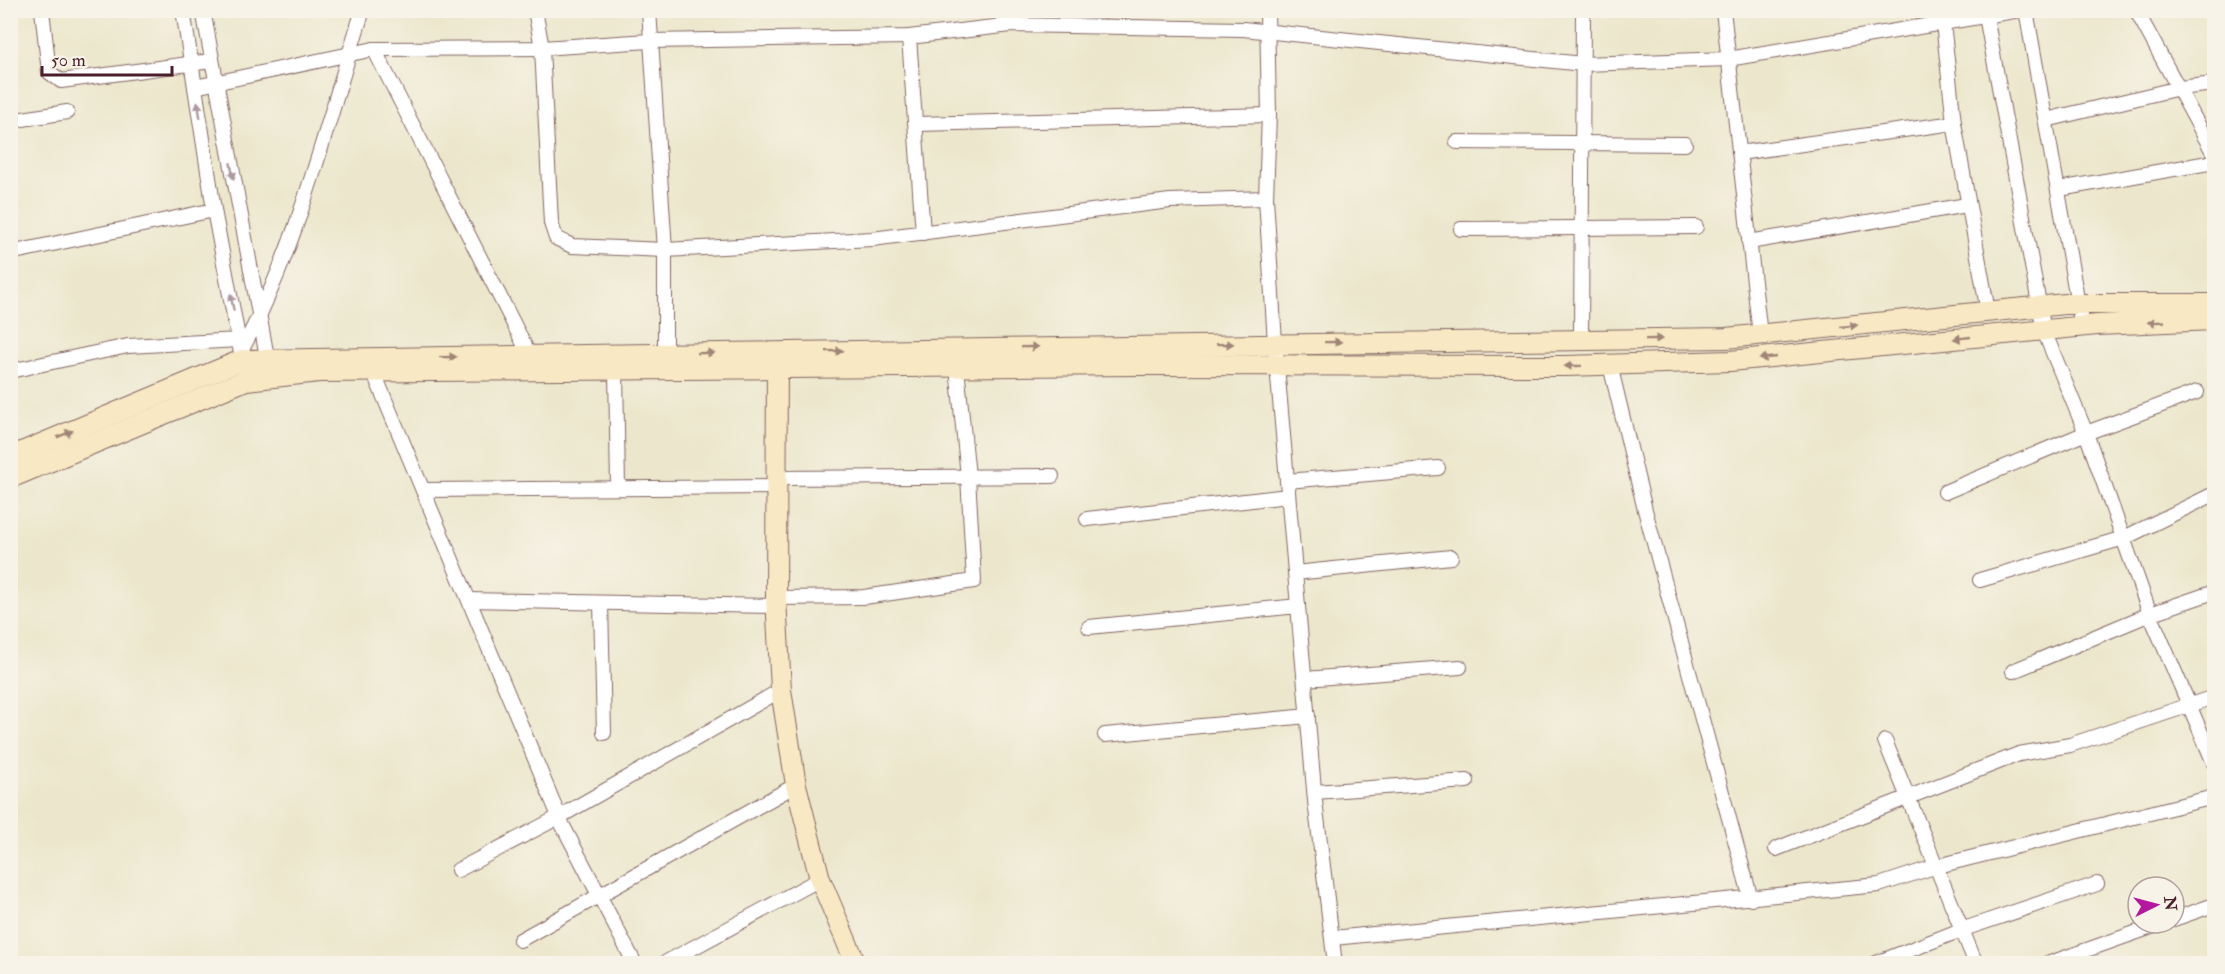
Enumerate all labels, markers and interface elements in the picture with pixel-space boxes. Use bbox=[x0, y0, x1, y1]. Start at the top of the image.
scale bar bbox=[42, 39, 172, 77]
text: 50 m bbox=[51, 49, 86, 72]
one-way arrow bbox=[194, 100, 203, 119]
one-way arrow bbox=[228, 162, 237, 181]
one-way arrow bbox=[227, 292, 236, 311]
one-way arrow bbox=[2147, 318, 2166, 327]
one-way arrow bbox=[1839, 321, 1858, 331]
one-way arrow bbox=[1952, 333, 1971, 343]
one-way arrow bbox=[1645, 334, 1664, 344]
one-way arrow bbox=[1324, 338, 1343, 347]
one-way arrow bbox=[1216, 339, 1235, 349]
one-way arrow bbox=[1021, 342, 1040, 352]
one-way arrow bbox=[826, 346, 845, 355]
one-way arrow bbox=[696, 348, 715, 358]
one-way arrow bbox=[438, 352, 457, 362]
one-way arrow bbox=[1758, 353, 1777, 363]
one-way arrow bbox=[1564, 361, 1583, 370]
one-way arrow bbox=[56, 429, 74, 439]
north arrow bbox=[2126, 875, 2186, 935]
text: N bbox=[2159, 894, 2181, 912]

